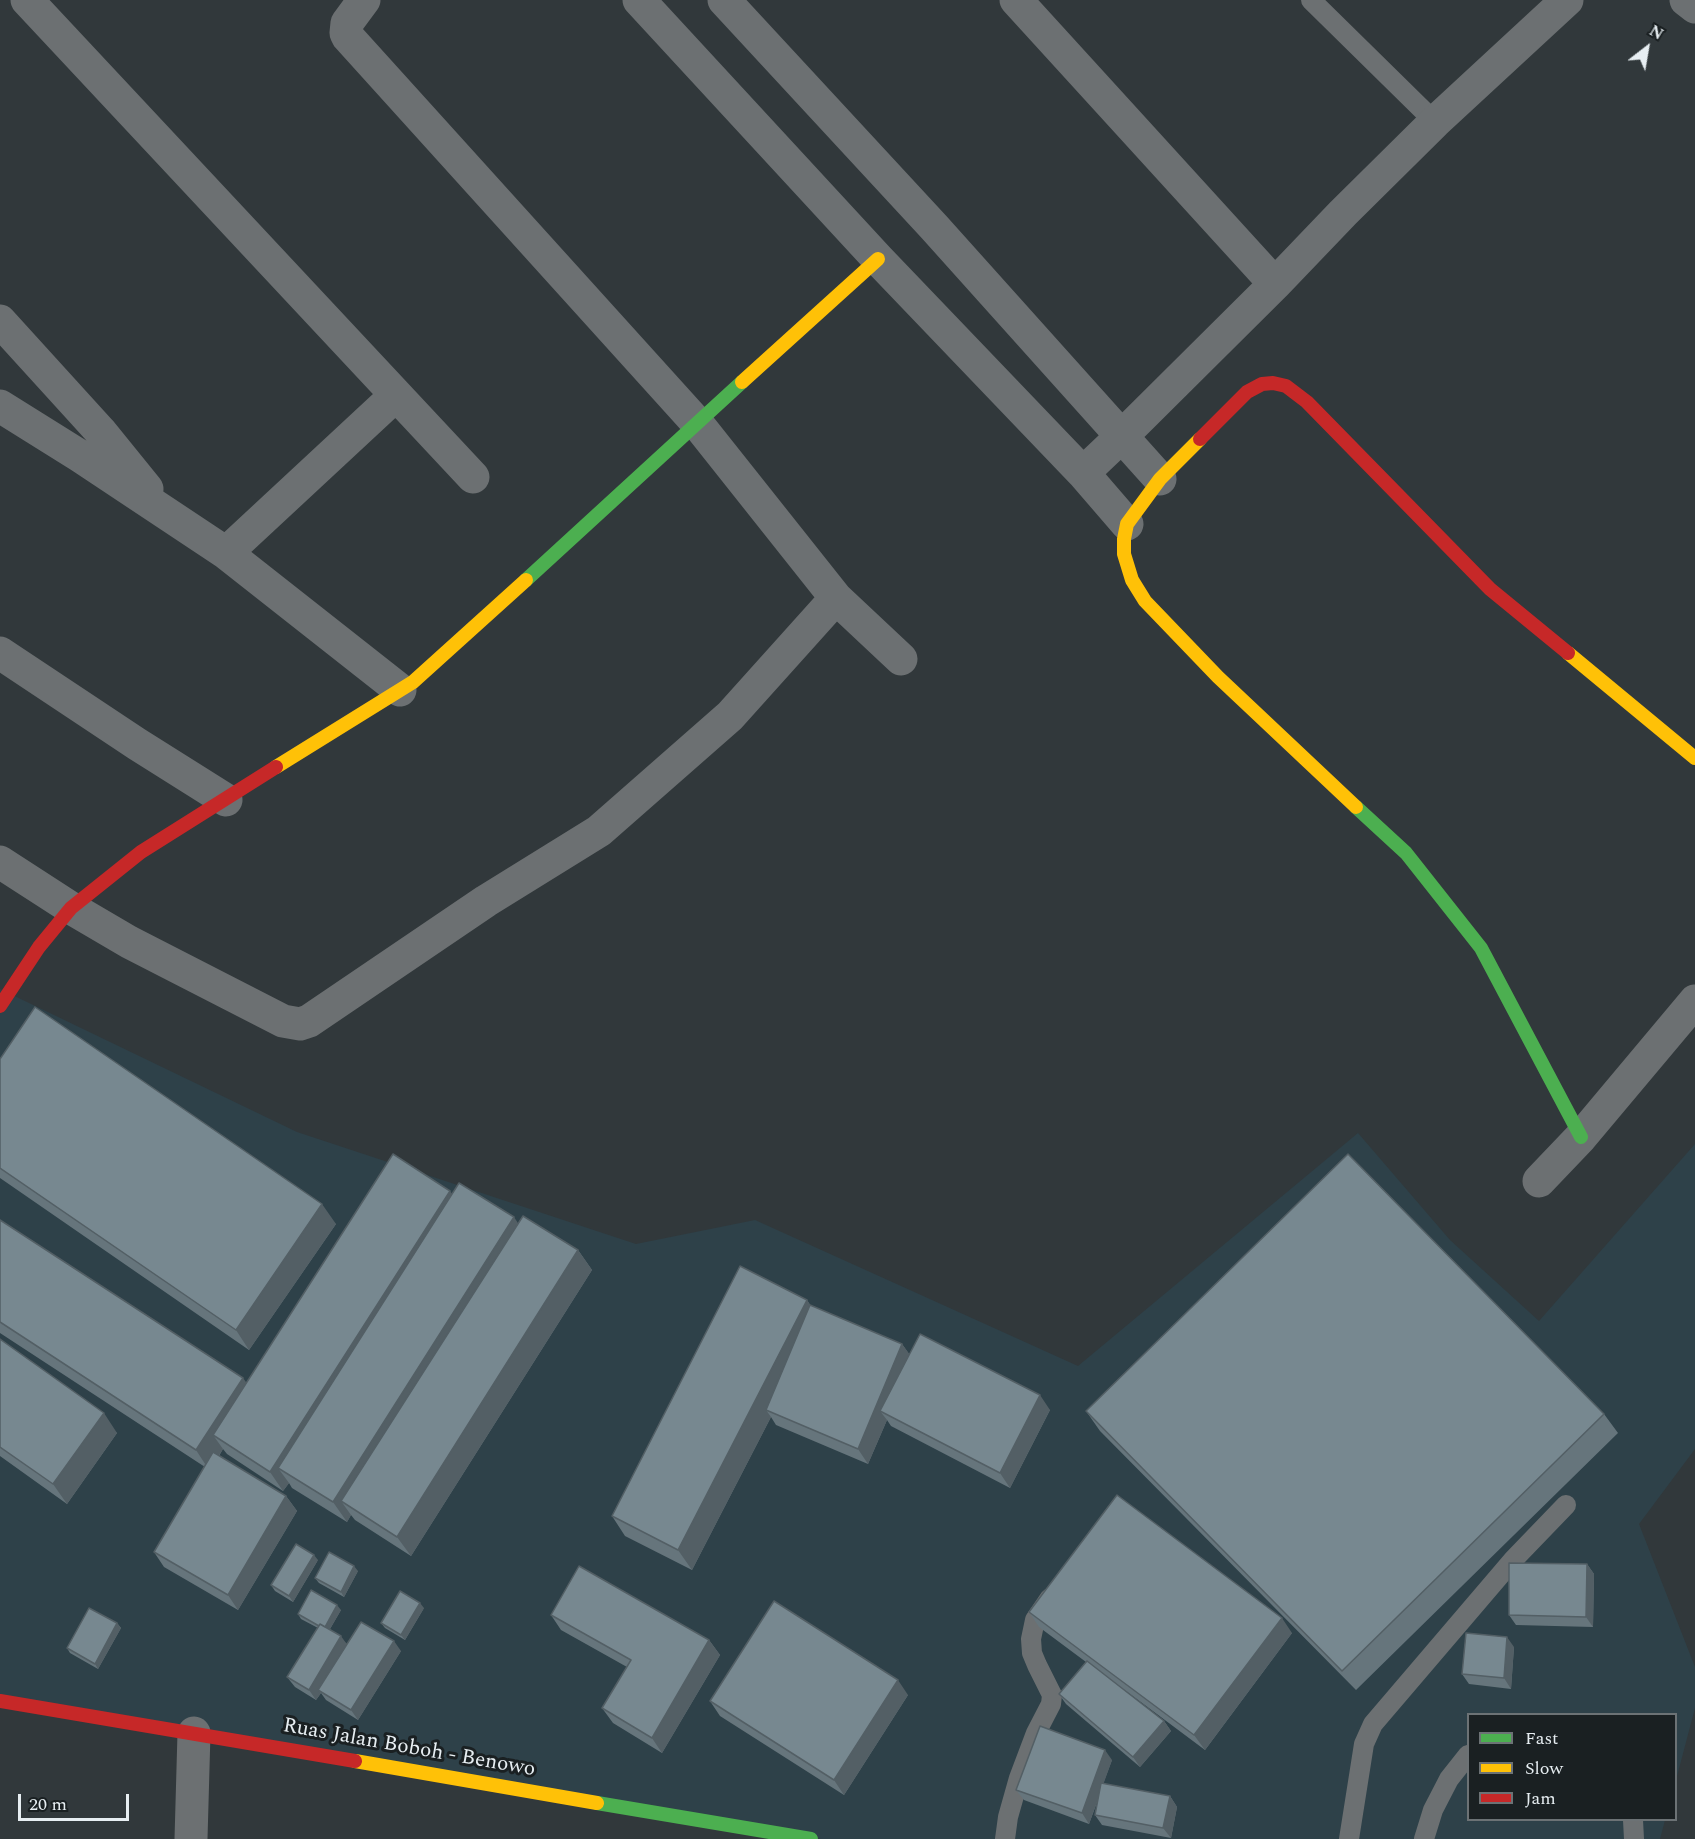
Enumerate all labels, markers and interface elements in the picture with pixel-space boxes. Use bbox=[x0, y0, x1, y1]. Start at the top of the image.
north arrow bbox=[1617, 18, 1677, 78]
text: N bbox=[1644, 19, 1668, 46]
legend bbox=[1467, 1713, 1677, 1821]
street label: Ruas Jalan Boboh - Benowo bbox=[281, 1714, 537, 1784]
text: Fast bbox=[1525, 1725, 1558, 1752]
text: Slow bbox=[1525, 1755, 1563, 1782]
scale bar bbox=[21, 1782, 132, 1820]
text: Jam bbox=[1525, 1785, 1556, 1812]
text: 20 m bbox=[29, 1791, 67, 1818]

